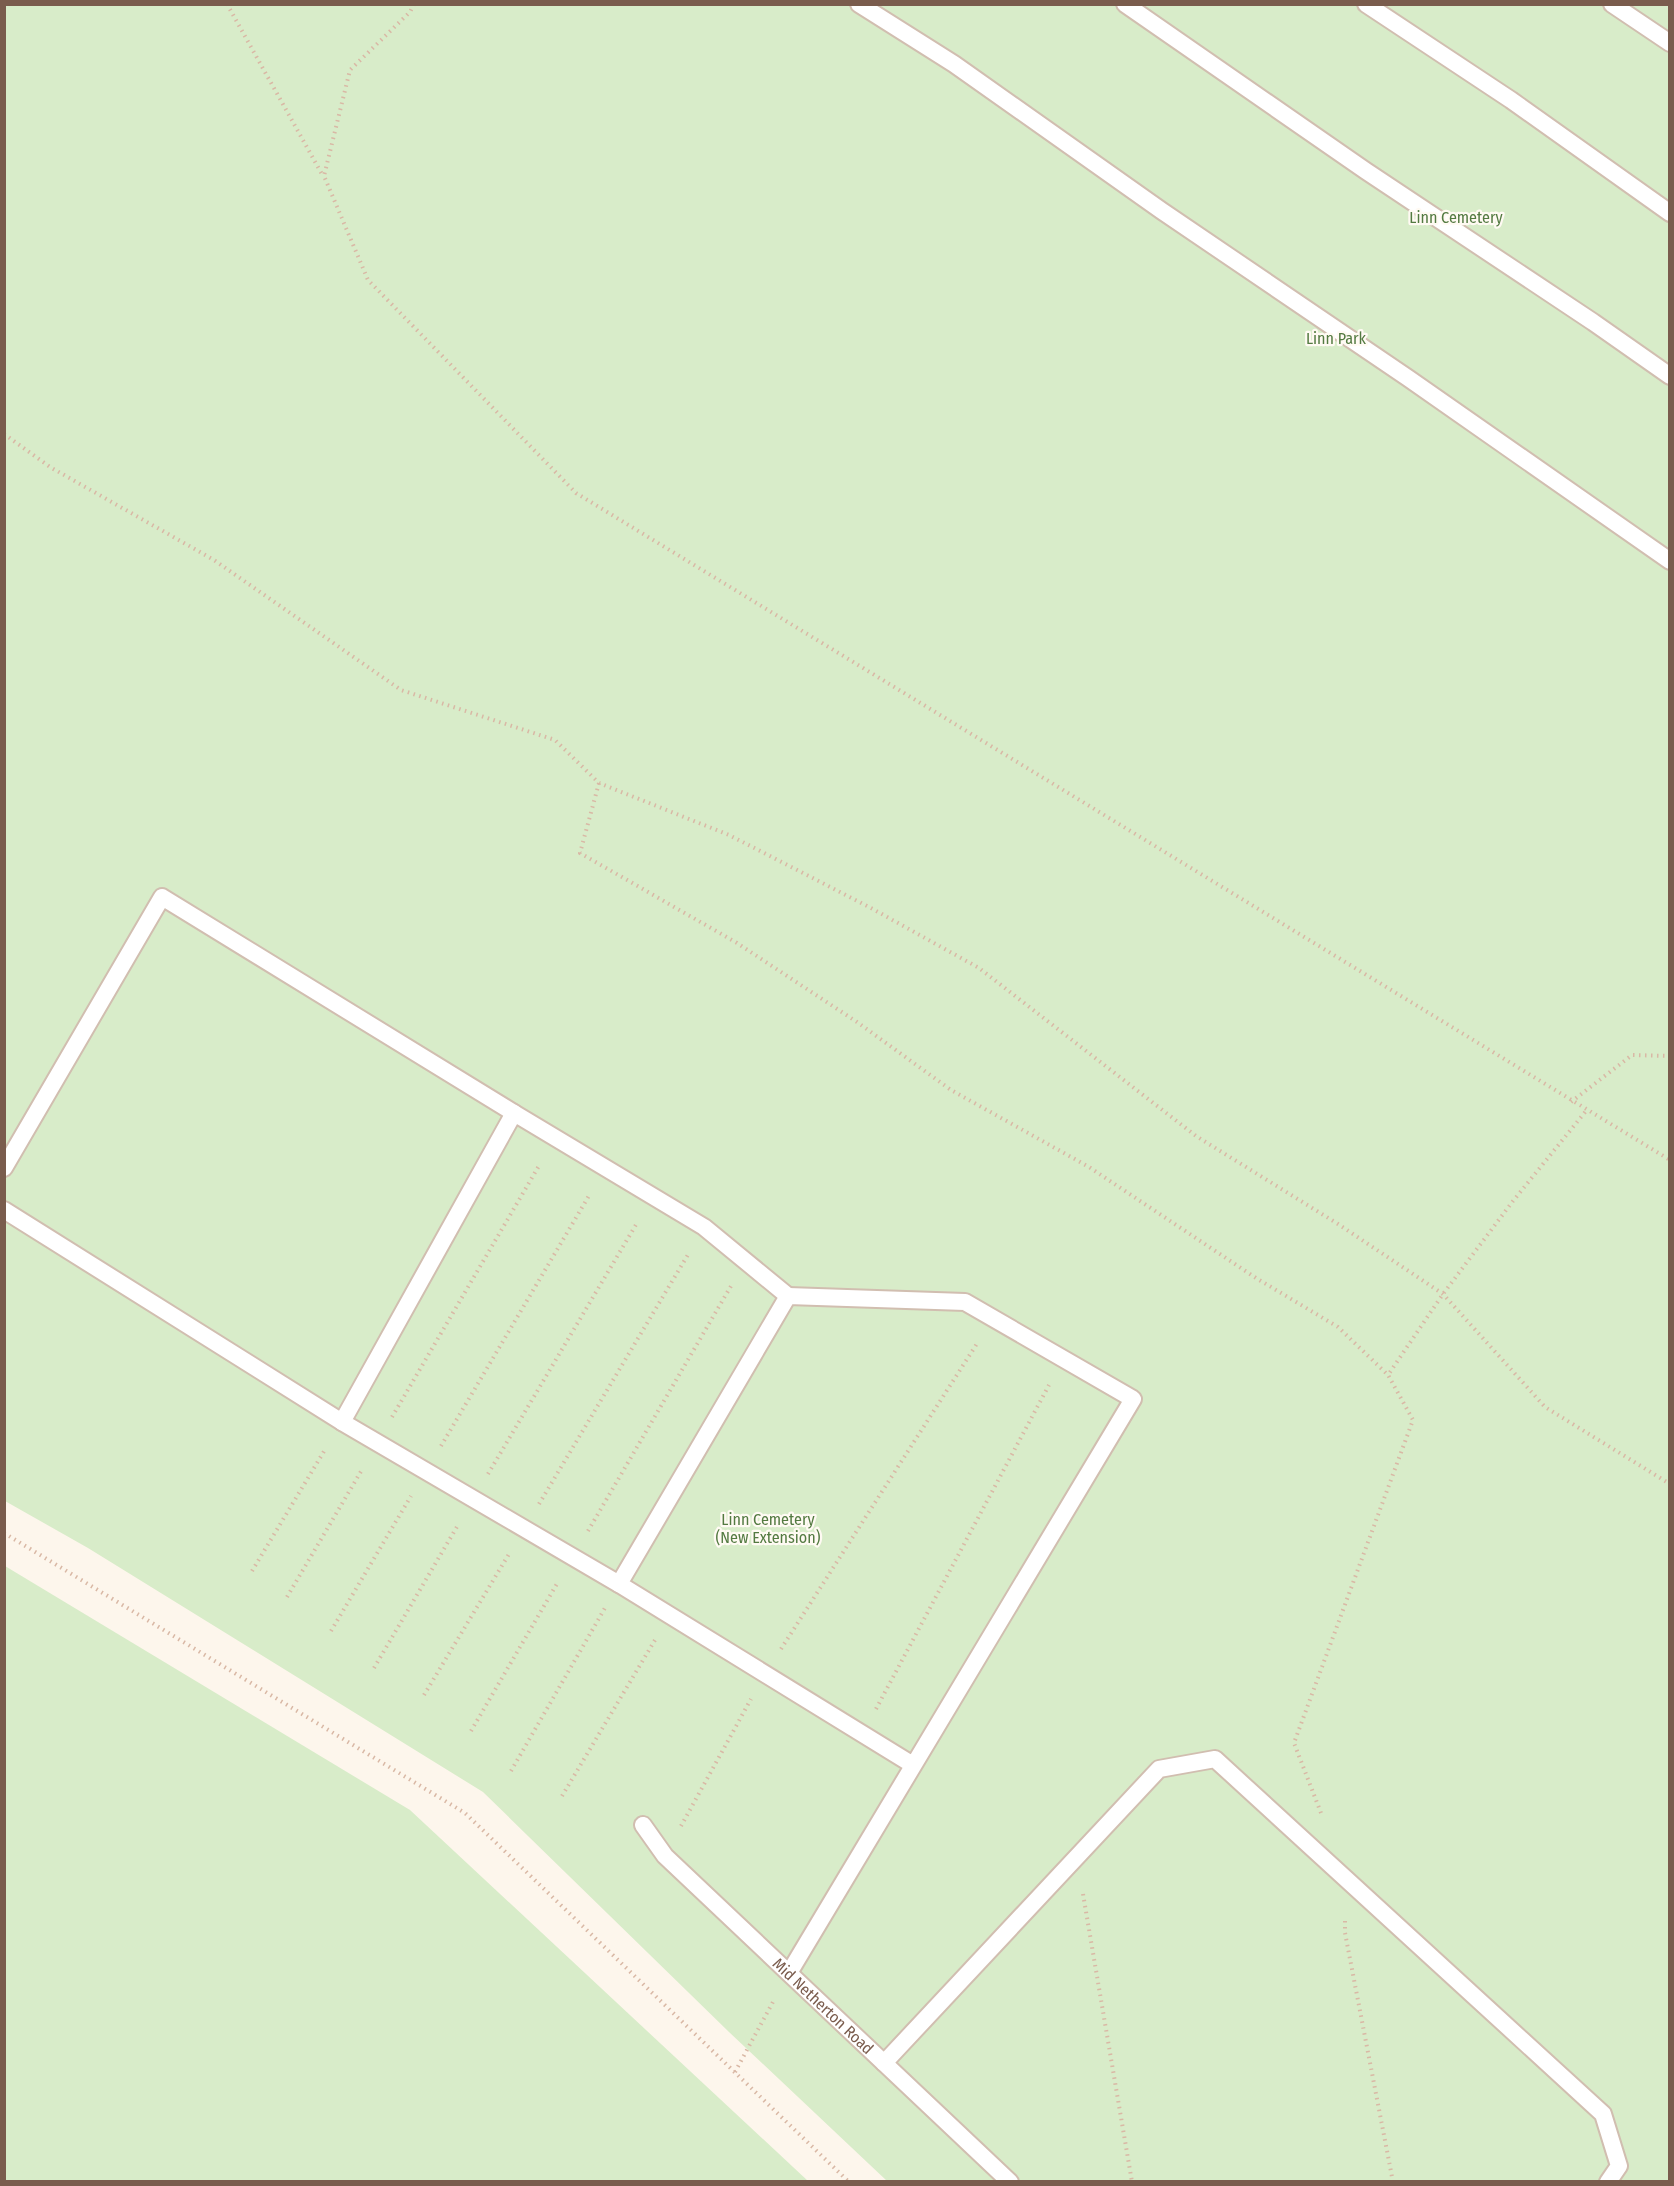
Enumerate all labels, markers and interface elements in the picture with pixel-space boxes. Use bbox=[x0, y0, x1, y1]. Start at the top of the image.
park label: Linn Cemetery bbox=[1409, 208, 1504, 227]
park label: Linn Park bbox=[1306, 329, 1367, 348]
park label: Linn Cemetery (New Extension) bbox=[716, 1510, 821, 1547]
street label: Mid Netherton Road bbox=[769, 1954, 877, 2058]

